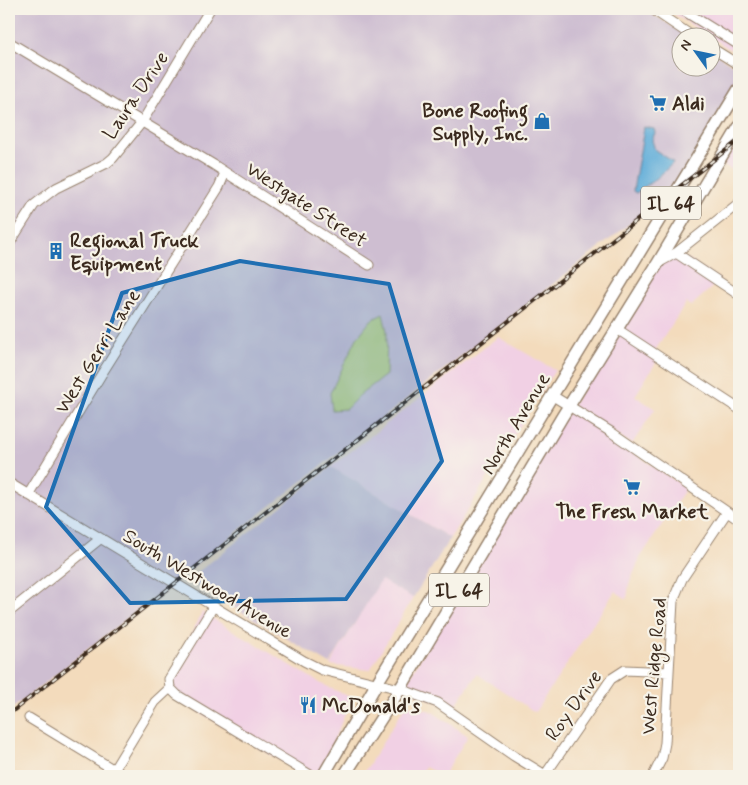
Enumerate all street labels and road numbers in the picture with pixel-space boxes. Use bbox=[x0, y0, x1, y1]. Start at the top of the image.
street label: Laura Drive bbox=[97, 46, 176, 145]
street label: Westgate Street bbox=[240, 156, 372, 255]
road number: IL 64 bbox=[641, 187, 701, 220]
street label: West Gerri Lane bbox=[49, 284, 148, 419]
street label: North Avenue bbox=[475, 368, 557, 480]
street label: South Westwood Avenue bbox=[118, 523, 297, 646]
road number: IL 64 bbox=[429, 574, 489, 606]
street label: West Ridge Road bbox=[635, 597, 675, 736]
street label: Roy Drive bbox=[539, 665, 609, 747]

